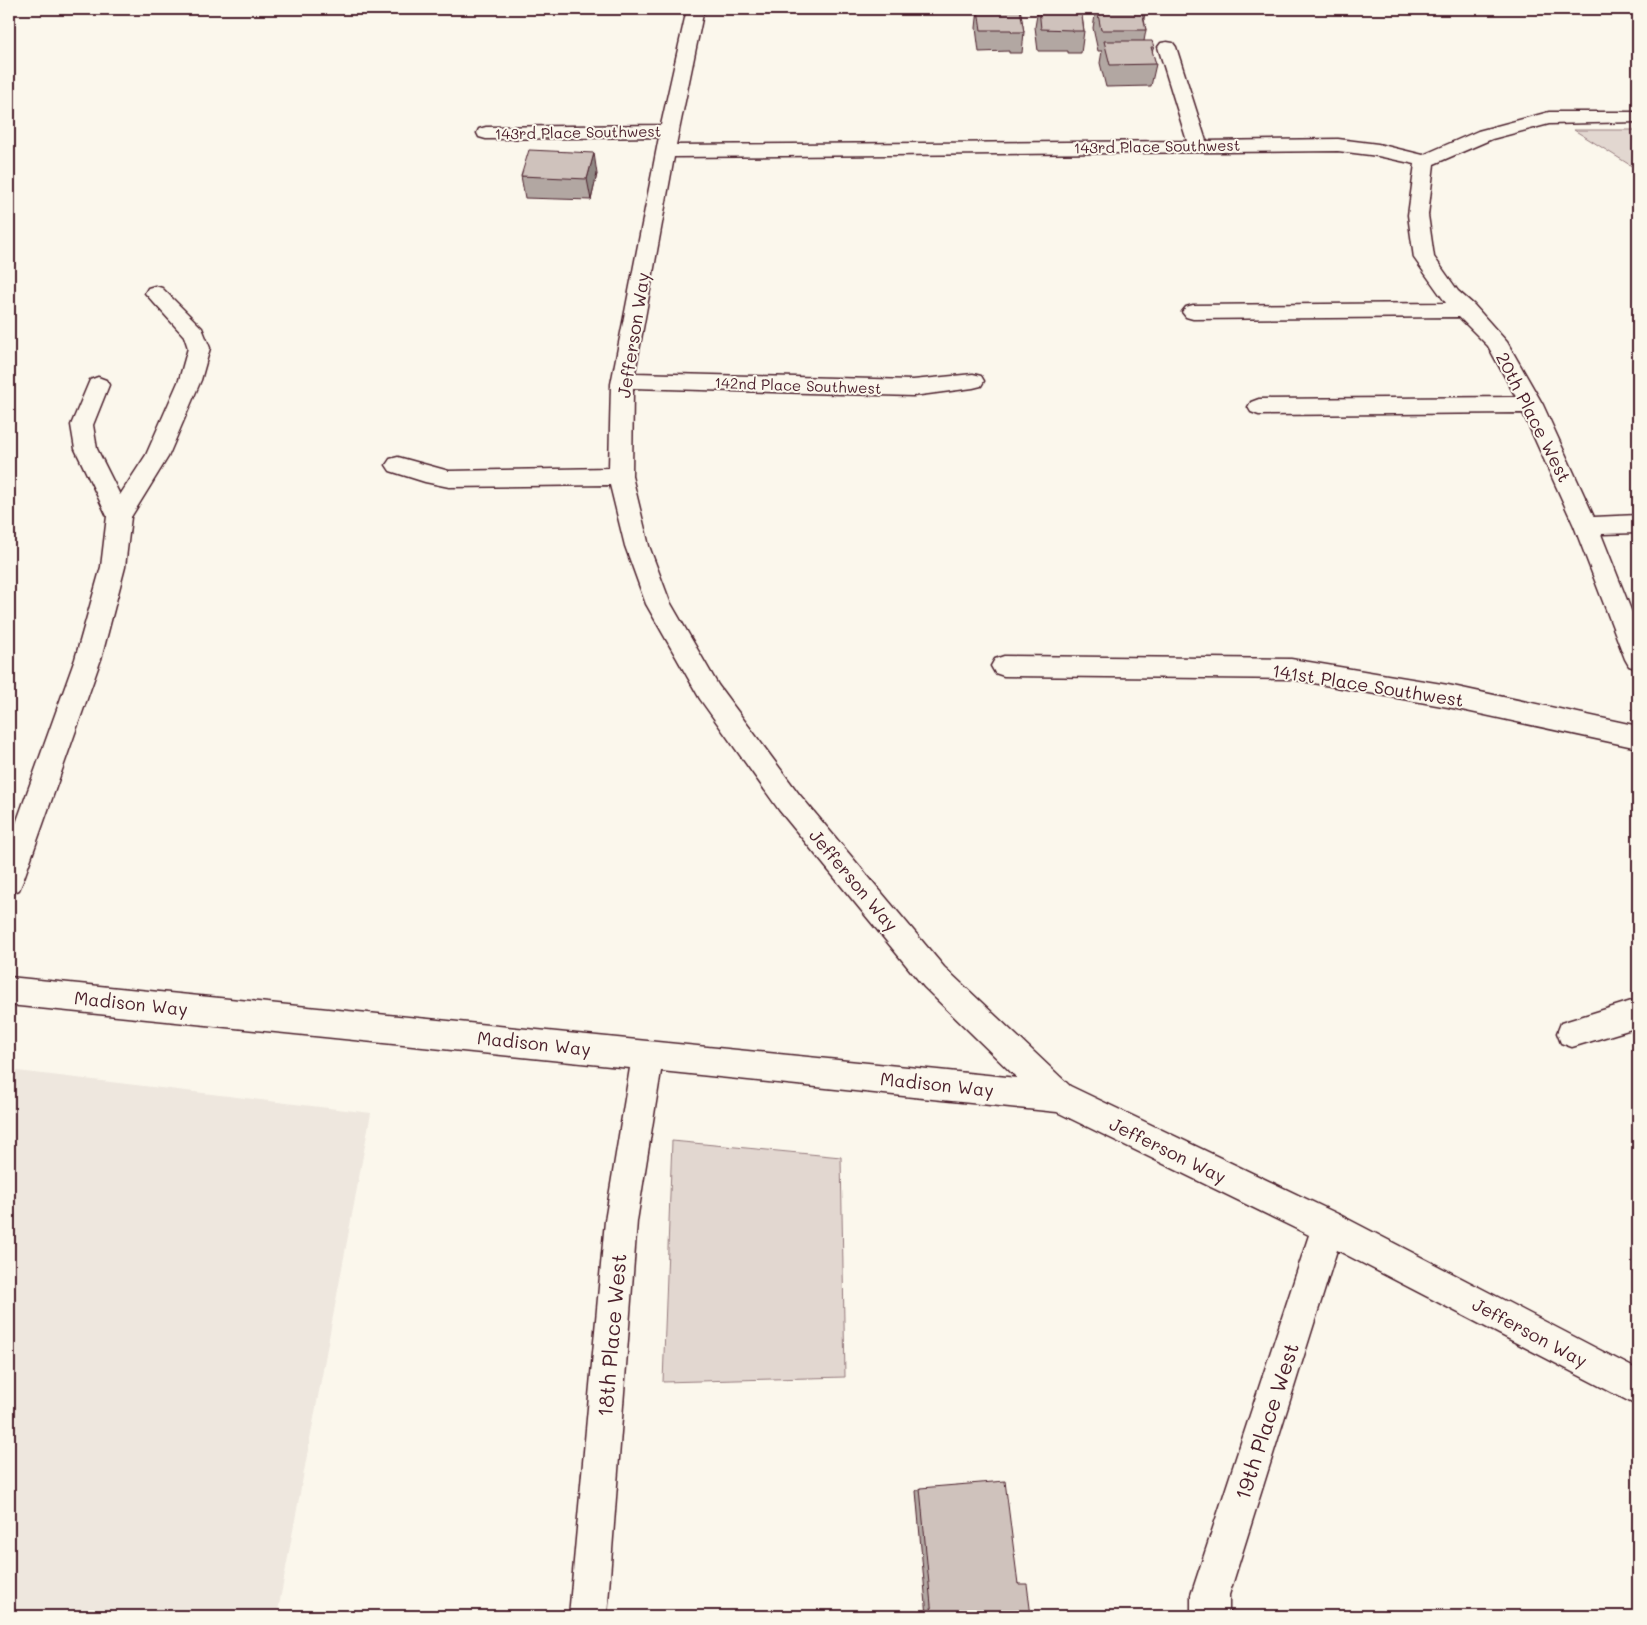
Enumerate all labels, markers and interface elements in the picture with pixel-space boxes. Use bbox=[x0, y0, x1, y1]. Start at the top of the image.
street label: 143rd Place Southwest bbox=[494, 121, 662, 143]
street label: 143rd Place Southwest bbox=[1073, 135, 1241, 157]
street label: Jefferson Way bbox=[611, 271, 655, 399]
street label: 20th Place West bbox=[1491, 348, 1577, 486]
street label: 142nd Place Southwest bbox=[714, 372, 882, 398]
street label: 141st Place Southwest bbox=[1270, 658, 1466, 712]
street label: Jefferson Way bbox=[804, 824, 904, 936]
street label: Madison Way bbox=[73, 985, 189, 1021]
street label: Madison Way bbox=[476, 1025, 592, 1061]
street label: Madison Way bbox=[879, 1066, 995, 1102]
street label: Jefferson Way bbox=[1106, 1111, 1230, 1189]
street label: 18th Place West bbox=[590, 1252, 632, 1418]
street label: Jefferson Way bbox=[1468, 1292, 1592, 1372]
street label: 19th Place West bbox=[1228, 1339, 1304, 1503]

